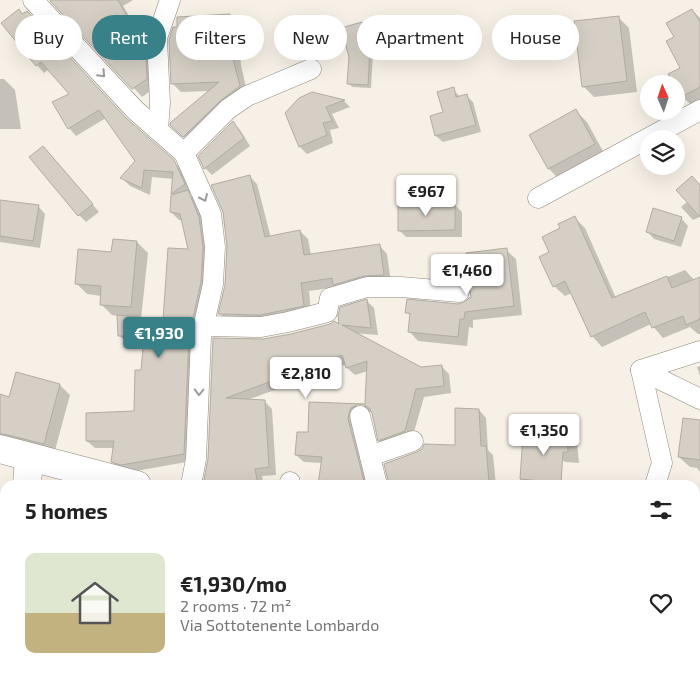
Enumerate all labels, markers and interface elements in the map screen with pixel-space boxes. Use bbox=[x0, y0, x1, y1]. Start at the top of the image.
chip: Buy bbox=[15, 15, 82, 60]
chip: Rent bbox=[92, 15, 166, 60]
chip: Filters bbox=[176, 15, 264, 60]
chip: New bbox=[274, 15, 347, 60]
chip: Apartment bbox=[357, 15, 482, 60]
chip: House bbox=[492, 15, 579, 60]
one-way arrow bbox=[96, 69, 105, 78]
north arrow bbox=[640, 75, 685, 120]
map controls bbox=[640, 75, 685, 175]
button: layers bbox=[640, 130, 685, 175]
pin: €967 bbox=[396, 174, 456, 217]
text: €967 bbox=[407, 181, 445, 200]
one-way arrow bbox=[198, 193, 208, 202]
pin: €1,460 bbox=[426, 254, 508, 296]
text: €1,460 bbox=[442, 260, 492, 279]
pin: €1,930 bbox=[118, 316, 200, 359]
text: €1,930 bbox=[134, 323, 184, 342]
pin: €2,810 bbox=[265, 356, 347, 399]
text: €2,810 bbox=[281, 363, 331, 382]
one-way arrow bbox=[194, 388, 204, 396]
pin: €1,350 bbox=[503, 414, 585, 456]
text: €1,350 bbox=[519, 420, 569, 439]
icon: filters bbox=[647, 496, 675, 524]
text: 5 homes bbox=[25, 498, 108, 523]
text: €1,930/mo bbox=[180, 571, 287, 596]
icon: home bbox=[65, 573, 125, 633]
icon: heart bbox=[647, 589, 675, 617]
text: 2 rooms · 72 m² bbox=[180, 596, 291, 615]
text: Via Sottotenente Lombardo bbox=[180, 615, 379, 634]

